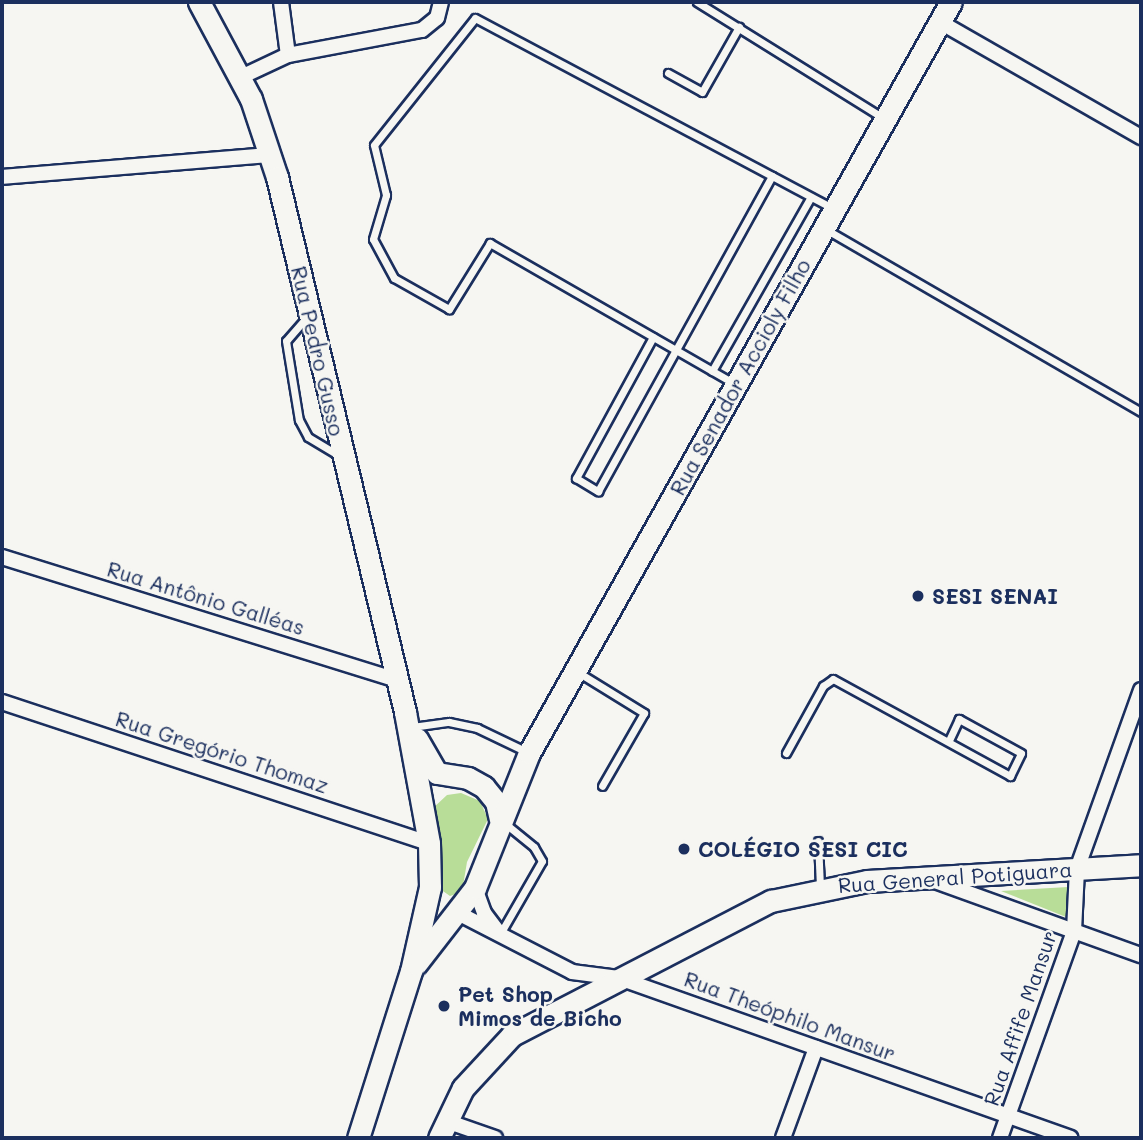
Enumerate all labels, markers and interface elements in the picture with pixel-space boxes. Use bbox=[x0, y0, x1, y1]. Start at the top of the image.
street label: Rua Senador Accioly Filho bbox=[664, 255, 816, 499]
street label: Rua Pedro Gusso bbox=[286, 264, 350, 438]
street label: Rua Antônio Galléas bbox=[104, 556, 308, 640]
place label: SESI SENAI bbox=[932, 583, 1058, 609]
marker: SESI SENAI bbox=[910, 588, 926, 604]
street label: Rua Gregório Thomaz bbox=[112, 706, 332, 798]
place label: COLÉGIO SESI CIC bbox=[698, 836, 908, 862]
marker: COLÉGIO SESI CIC bbox=[676, 841, 692, 857]
street label: Rua General Potiguara bbox=[837, 856, 1073, 898]
street label: Rua Affife Mansur bbox=[978, 927, 1062, 1109]
street label: Rua Theóphilo Mansur bbox=[681, 966, 899, 1066]
place label: Pet Shop Mimos de Bicho bbox=[458, 981, 622, 1031]
marker: Pet Shop Mimos de Bicho bbox=[436, 998, 452, 1014]

